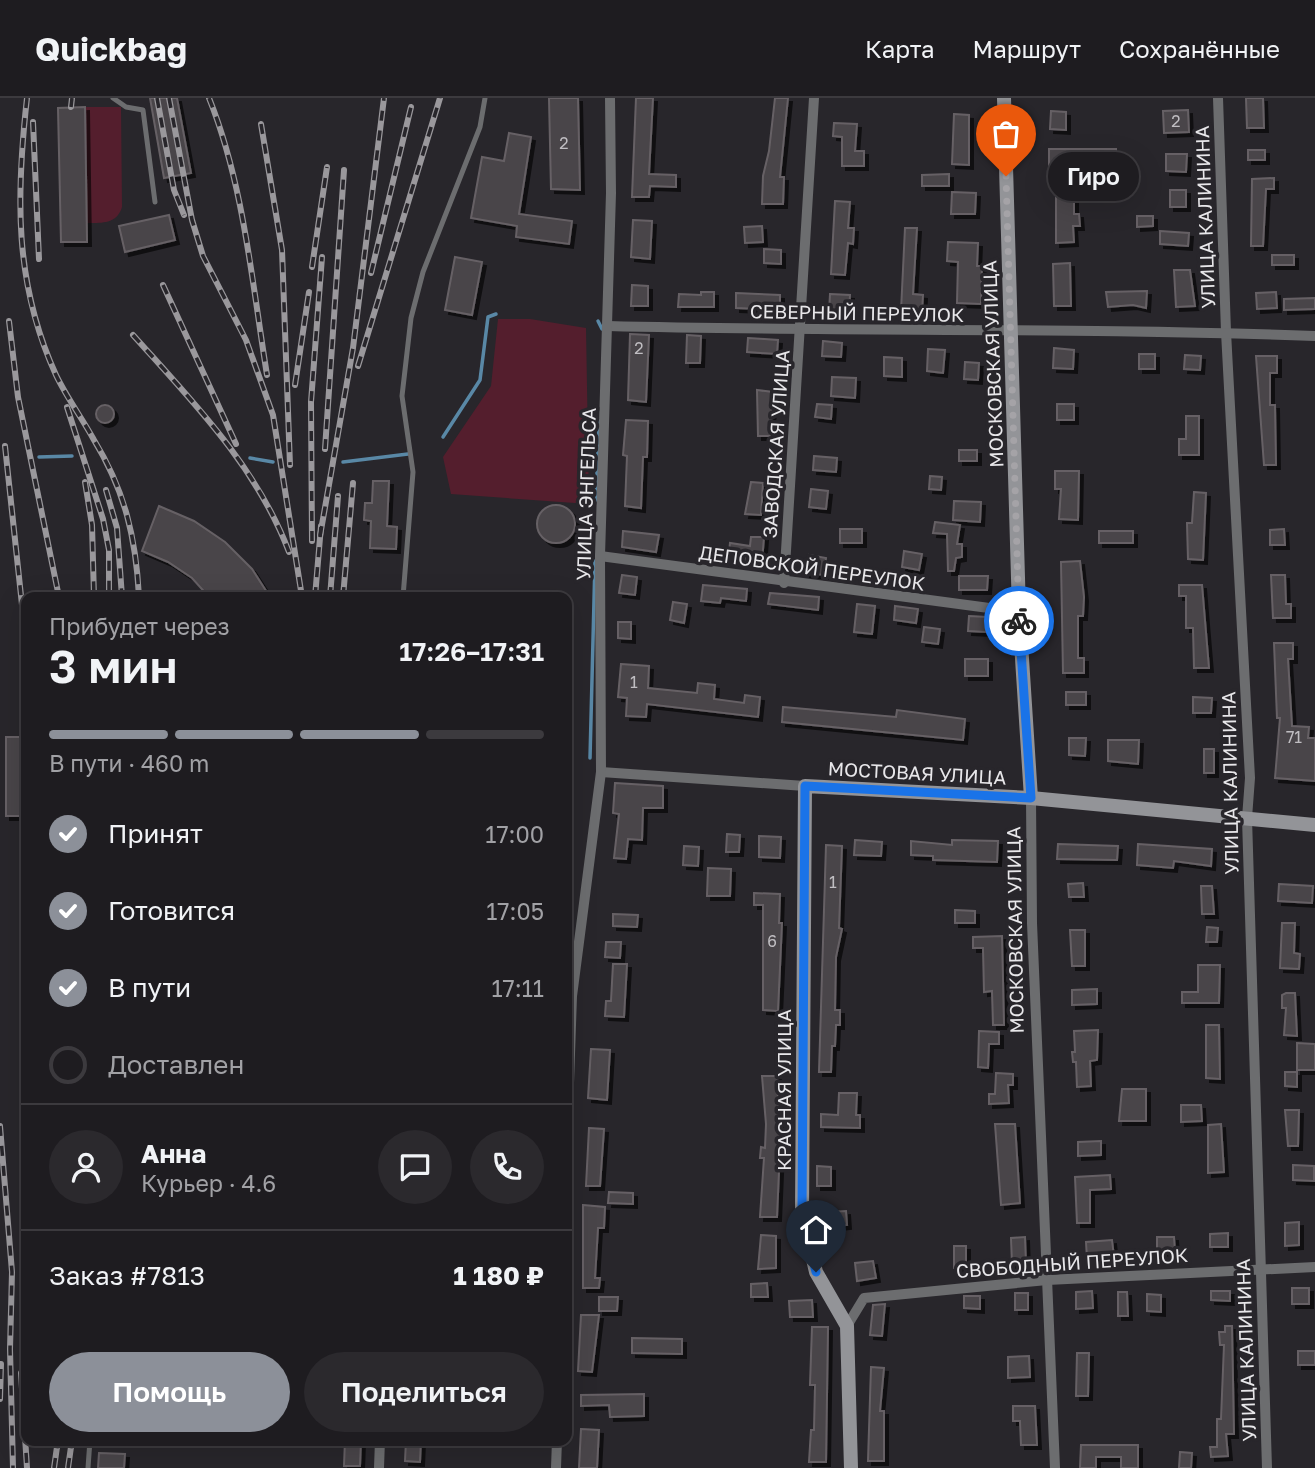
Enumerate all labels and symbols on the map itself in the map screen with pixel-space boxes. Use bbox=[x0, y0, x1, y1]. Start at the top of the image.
pin bbox=[976, 104, 1036, 176]
house number: 2 bbox=[1171, 111, 1181, 131]
street label: УЛИЦА КАЛИНИНА bbox=[1190, 125, 1219, 309]
house number: 2 bbox=[559, 133, 569, 153]
callout: Гиро bbox=[1048, 152, 1139, 200]
street label: МОСКОВСКАЯ УЛИЦА bbox=[977, 260, 1008, 468]
street label: СЕВЕРНЫЙ ПЕРЕУЛОК bbox=[750, 299, 964, 326]
house number: 2 bbox=[634, 338, 644, 358]
street label: ЗАВОДСКАЯ УЛИЦА bbox=[757, 349, 794, 539]
street label: УЛИЦА ЭНГЕЛЬСА bbox=[571, 407, 600, 581]
street label: ДЕПОВСКОЙ ПЕРЕУЛОК bbox=[698, 540, 927, 595]
courier bbox=[984, 586, 1054, 656]
house number: 1 bbox=[630, 672, 638, 692]
street label: УЛИЦА КАЛИНИНА bbox=[1216, 691, 1243, 875]
house number: 71 bbox=[1286, 727, 1302, 747]
street label: МОСТОВАЯ УЛИЦА bbox=[827, 756, 1007, 789]
street label: МОСКОВСКАЯ УЛИЦА bbox=[1001, 826, 1028, 1034]
house number: 1 bbox=[829, 872, 837, 892]
house number: 6 bbox=[767, 931, 777, 951]
street label: КРАСНАЯ УЛИЦА bbox=[772, 1009, 795, 1171]
pin bbox=[786, 1200, 846, 1272]
street label: СВОБОДНЫЙ ПЕРЕУЛОК bbox=[955, 1243, 1189, 1282]
street label: УЛИЦА КАЛИНИНА bbox=[1231, 1258, 1260, 1442]

